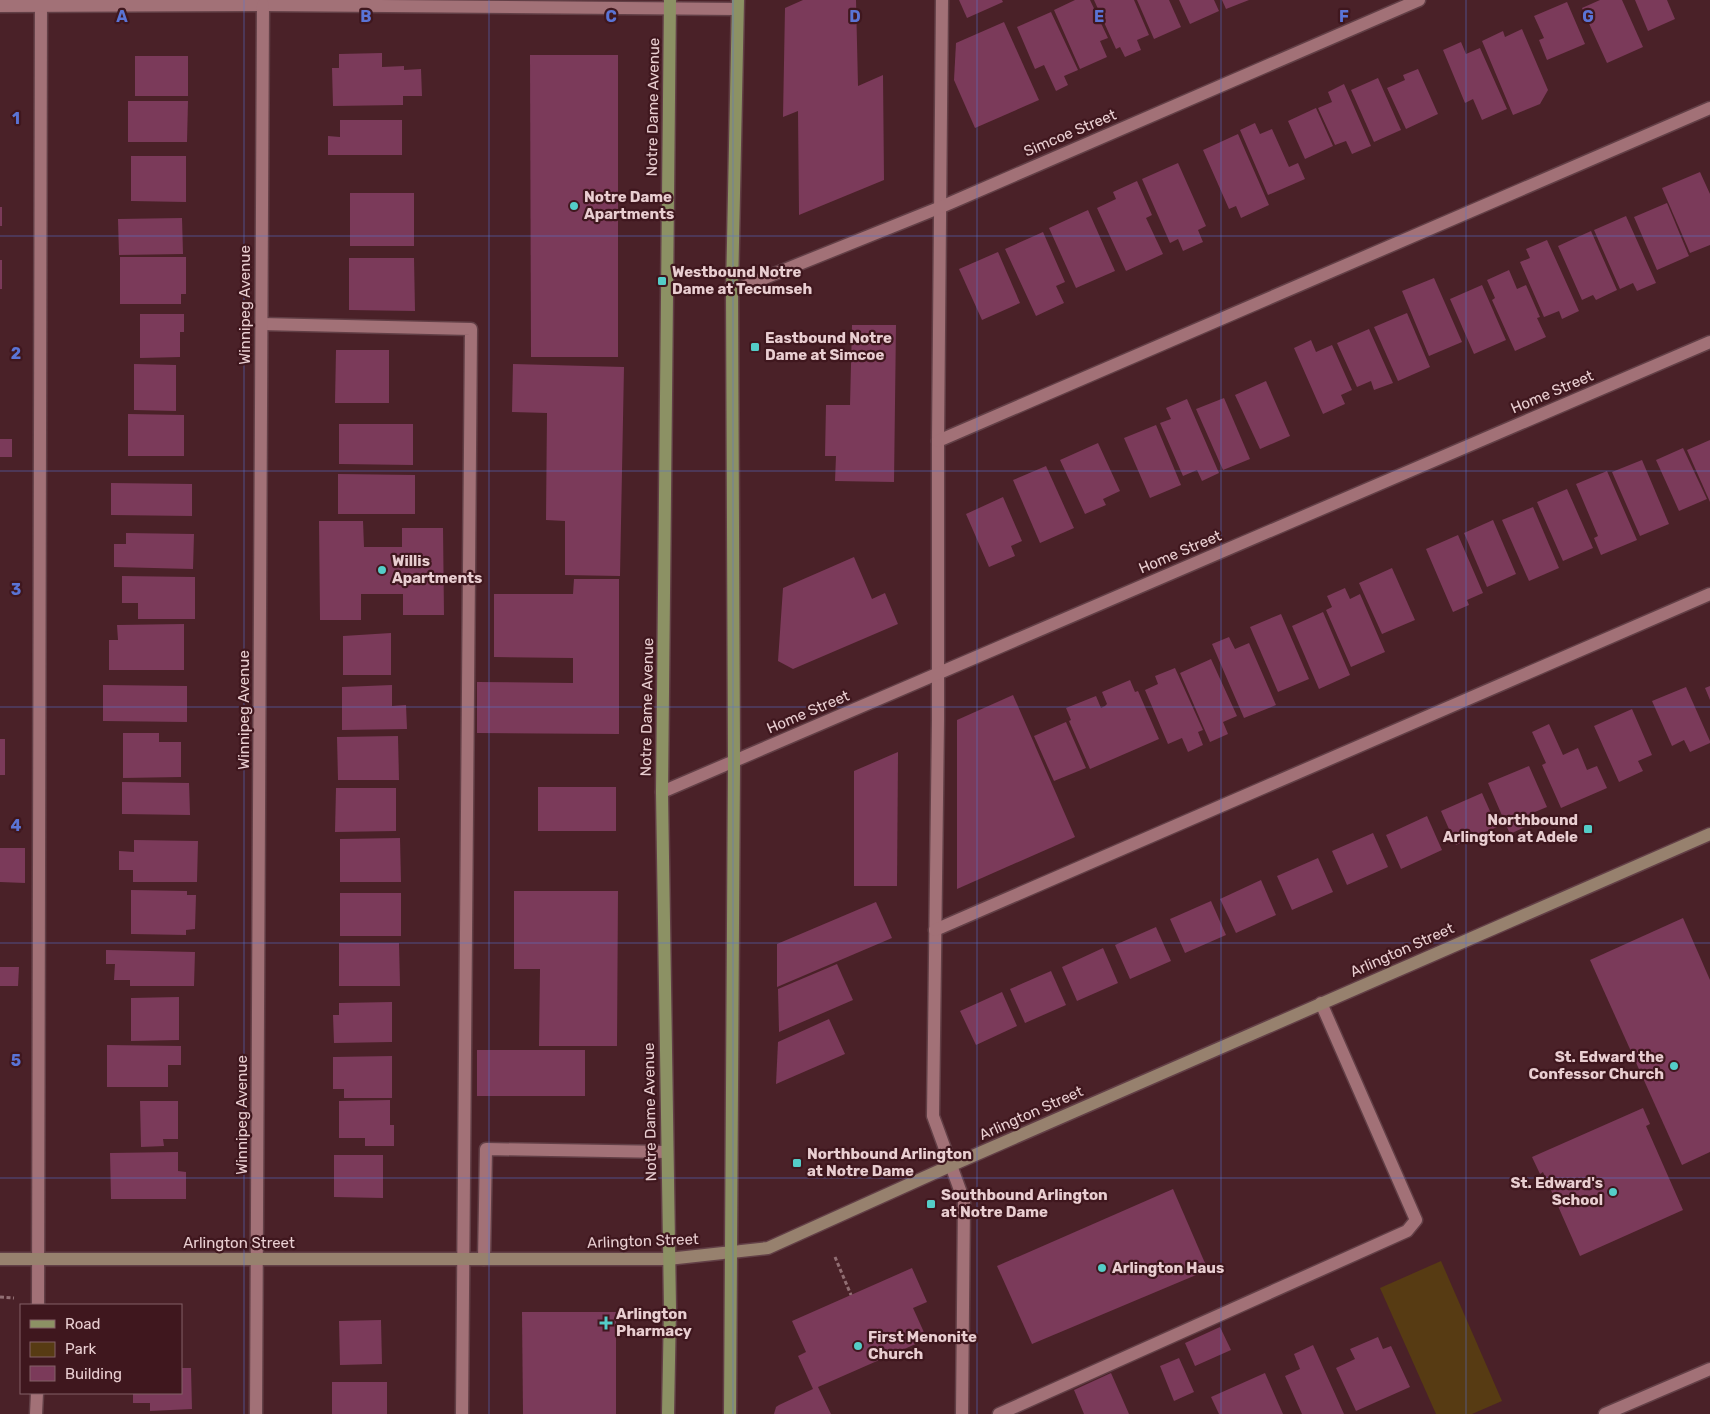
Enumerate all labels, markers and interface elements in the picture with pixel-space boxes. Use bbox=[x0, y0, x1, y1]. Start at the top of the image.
text: A bbox=[116, 7, 128, 26]
text: B bbox=[360, 7, 372, 26]
text: C bbox=[605, 7, 617, 26]
text: D bbox=[849, 7, 861, 26]
text: E bbox=[1094, 7, 1104, 26]
text: F bbox=[1339, 7, 1349, 26]
text: G bbox=[1582, 7, 1594, 26]
street label: Notre Dame Avenue bbox=[643, 38, 663, 176]
street label: Simcoe Street bbox=[1021, 105, 1119, 161]
text: 1 bbox=[12, 109, 20, 128]
place label: Notre Dame Apartments bbox=[584, 188, 674, 223]
marker: Notre Dame Apartments bbox=[568, 200, 580, 212]
street label: Winnipeg Avenue bbox=[236, 245, 254, 365]
place label: Westbound Notre Dame at Tecumseh bbox=[672, 263, 812, 298]
marker: Westbound Notre Dame at Tecumseh bbox=[656, 275, 668, 287]
place label: Eastbound Notre Dame at Simcoe bbox=[765, 329, 892, 364]
marker: Eastbound Notre Dame at Simcoe bbox=[749, 341, 761, 353]
text: 2 bbox=[11, 344, 21, 363]
street label: Home Street bbox=[1508, 366, 1596, 417]
street label: Home Street bbox=[1136, 526, 1224, 577]
place label: Willis Apartments bbox=[392, 552, 482, 587]
marker: Willis Apartments bbox=[376, 564, 388, 576]
text: 3 bbox=[11, 580, 21, 599]
street label: Notre Dame Avenue bbox=[637, 638, 657, 776]
street label: Winnipeg Avenue bbox=[235, 650, 253, 770]
street label: Home Street bbox=[764, 686, 852, 737]
place label: Northbound Arlington at Adele bbox=[1443, 811, 1578, 846]
text: 4 bbox=[11, 816, 22, 835]
marker: Northbound Arlington at Adele bbox=[1582, 823, 1594, 835]
street label: Arlington Street bbox=[1347, 919, 1457, 981]
street label: Notre Dame Avenue bbox=[640, 1043, 660, 1181]
place label: St. Edward the Confessor Church bbox=[1529, 1048, 1664, 1083]
text: 5 bbox=[11, 1051, 21, 1070]
street label: Winnipeg Avenue bbox=[233, 1055, 251, 1175]
marker: St. Edward the Confessor Church bbox=[1668, 1060, 1680, 1072]
street label: Arlington Street bbox=[976, 1082, 1086, 1144]
place label: Northbound Arlington at Notre Dame bbox=[807, 1145, 972, 1180]
marker: Northbound Arlington at Notre Dame bbox=[791, 1157, 803, 1169]
place label: St. Edward's School bbox=[1511, 1174, 1603, 1209]
place label: Southbound Arlington at Notre Dame bbox=[941, 1186, 1108, 1221]
marker: St. Edward's School bbox=[1607, 1186, 1619, 1198]
marker: Southbound Arlington at Notre Dame bbox=[925, 1198, 937, 1210]
street label: Arlington Street bbox=[587, 1230, 699, 1252]
street label: Arlington Street bbox=[183, 1234, 295, 1252]
place label: Arlington Haus bbox=[1112, 1259, 1224, 1277]
marker: Arlington Haus bbox=[1096, 1262, 1108, 1274]
legend bbox=[20, 1304, 182, 1394]
place label: Arlington Pharmacy bbox=[616, 1305, 692, 1340]
text: Road bbox=[65, 1315, 101, 1333]
marker: Arlington Pharmacy bbox=[600, 1317, 612, 1329]
place label: First Menonite Church bbox=[868, 1328, 977, 1363]
text: Park bbox=[65, 1340, 96, 1358]
marker: First Menonite Church bbox=[852, 1340, 864, 1352]
text: Building bbox=[65, 1365, 122, 1383]

